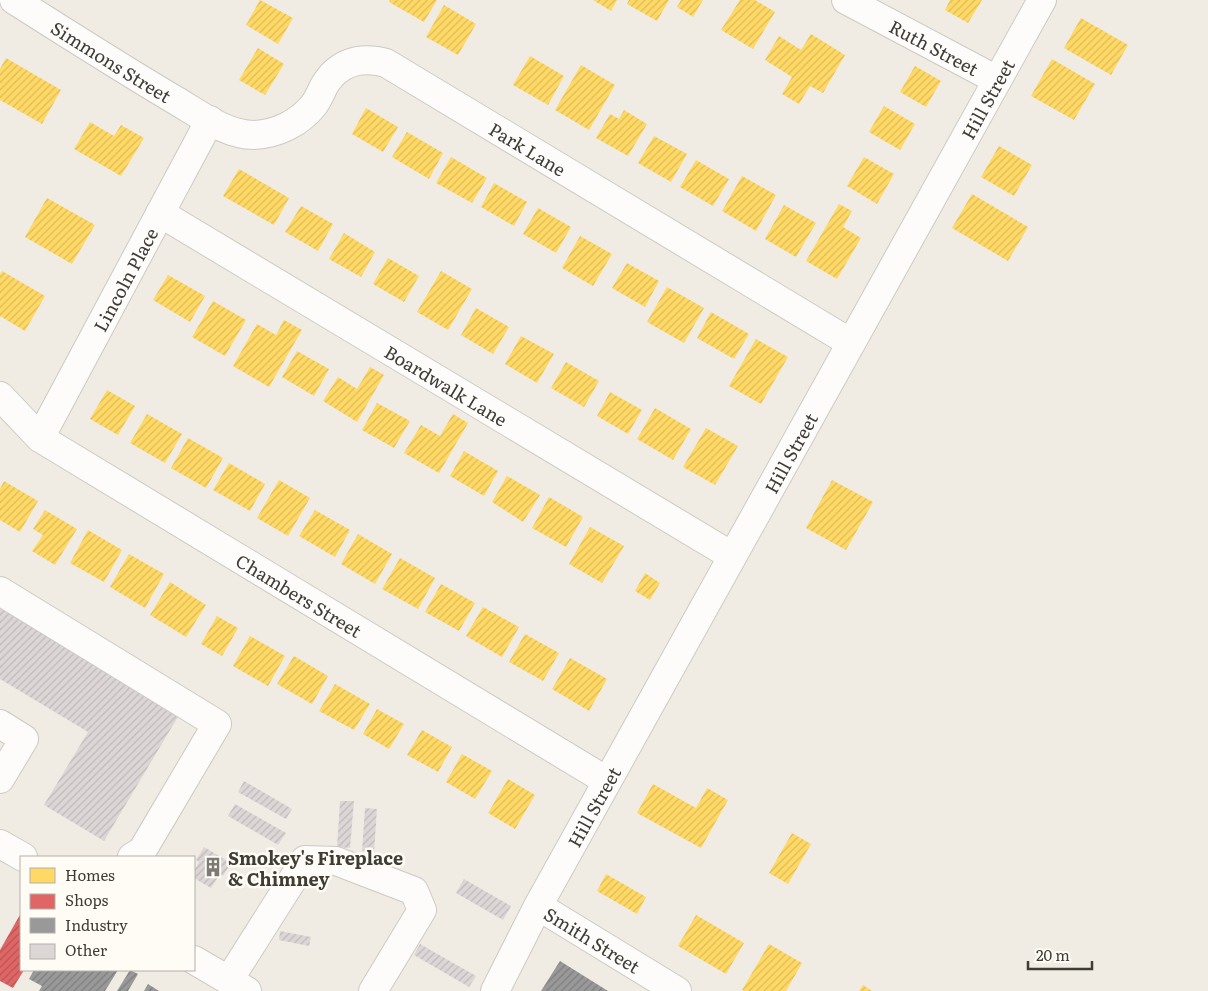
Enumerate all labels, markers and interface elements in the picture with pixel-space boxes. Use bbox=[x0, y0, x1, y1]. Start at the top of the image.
street label: Ruth Street bbox=[885, 12, 984, 82]
street label: Simmons Street bbox=[46, 14, 177, 109]
street label: Hill Street bbox=[954, 53, 1021, 144]
street label: Park Lane bbox=[484, 115, 571, 182]
street label: Lincoln Place bbox=[86, 222, 164, 336]
street label: Boardwalk Lane bbox=[380, 337, 513, 432]
street label: Hill Street bbox=[757, 407, 824, 498]
street label: Chambers Street bbox=[231, 546, 368, 644]
street label: Hill Street bbox=[560, 761, 627, 852]
place label: Smokey's Fireplace & Chimney bbox=[228, 844, 403, 892]
legend bbox=[20, 856, 195, 971]
building icon: Smokey's Fireplace & Chimney bbox=[202, 856, 224, 878]
text: Homes bbox=[65, 863, 115, 886]
text: Shops bbox=[65, 888, 108, 911]
street label: Smith Street bbox=[539, 900, 646, 979]
text: Industry bbox=[65, 913, 128, 936]
text: Other bbox=[65, 938, 107, 961]
scale bar bbox=[1028, 938, 1092, 970]
text: 20 m bbox=[1036, 943, 1070, 966]

